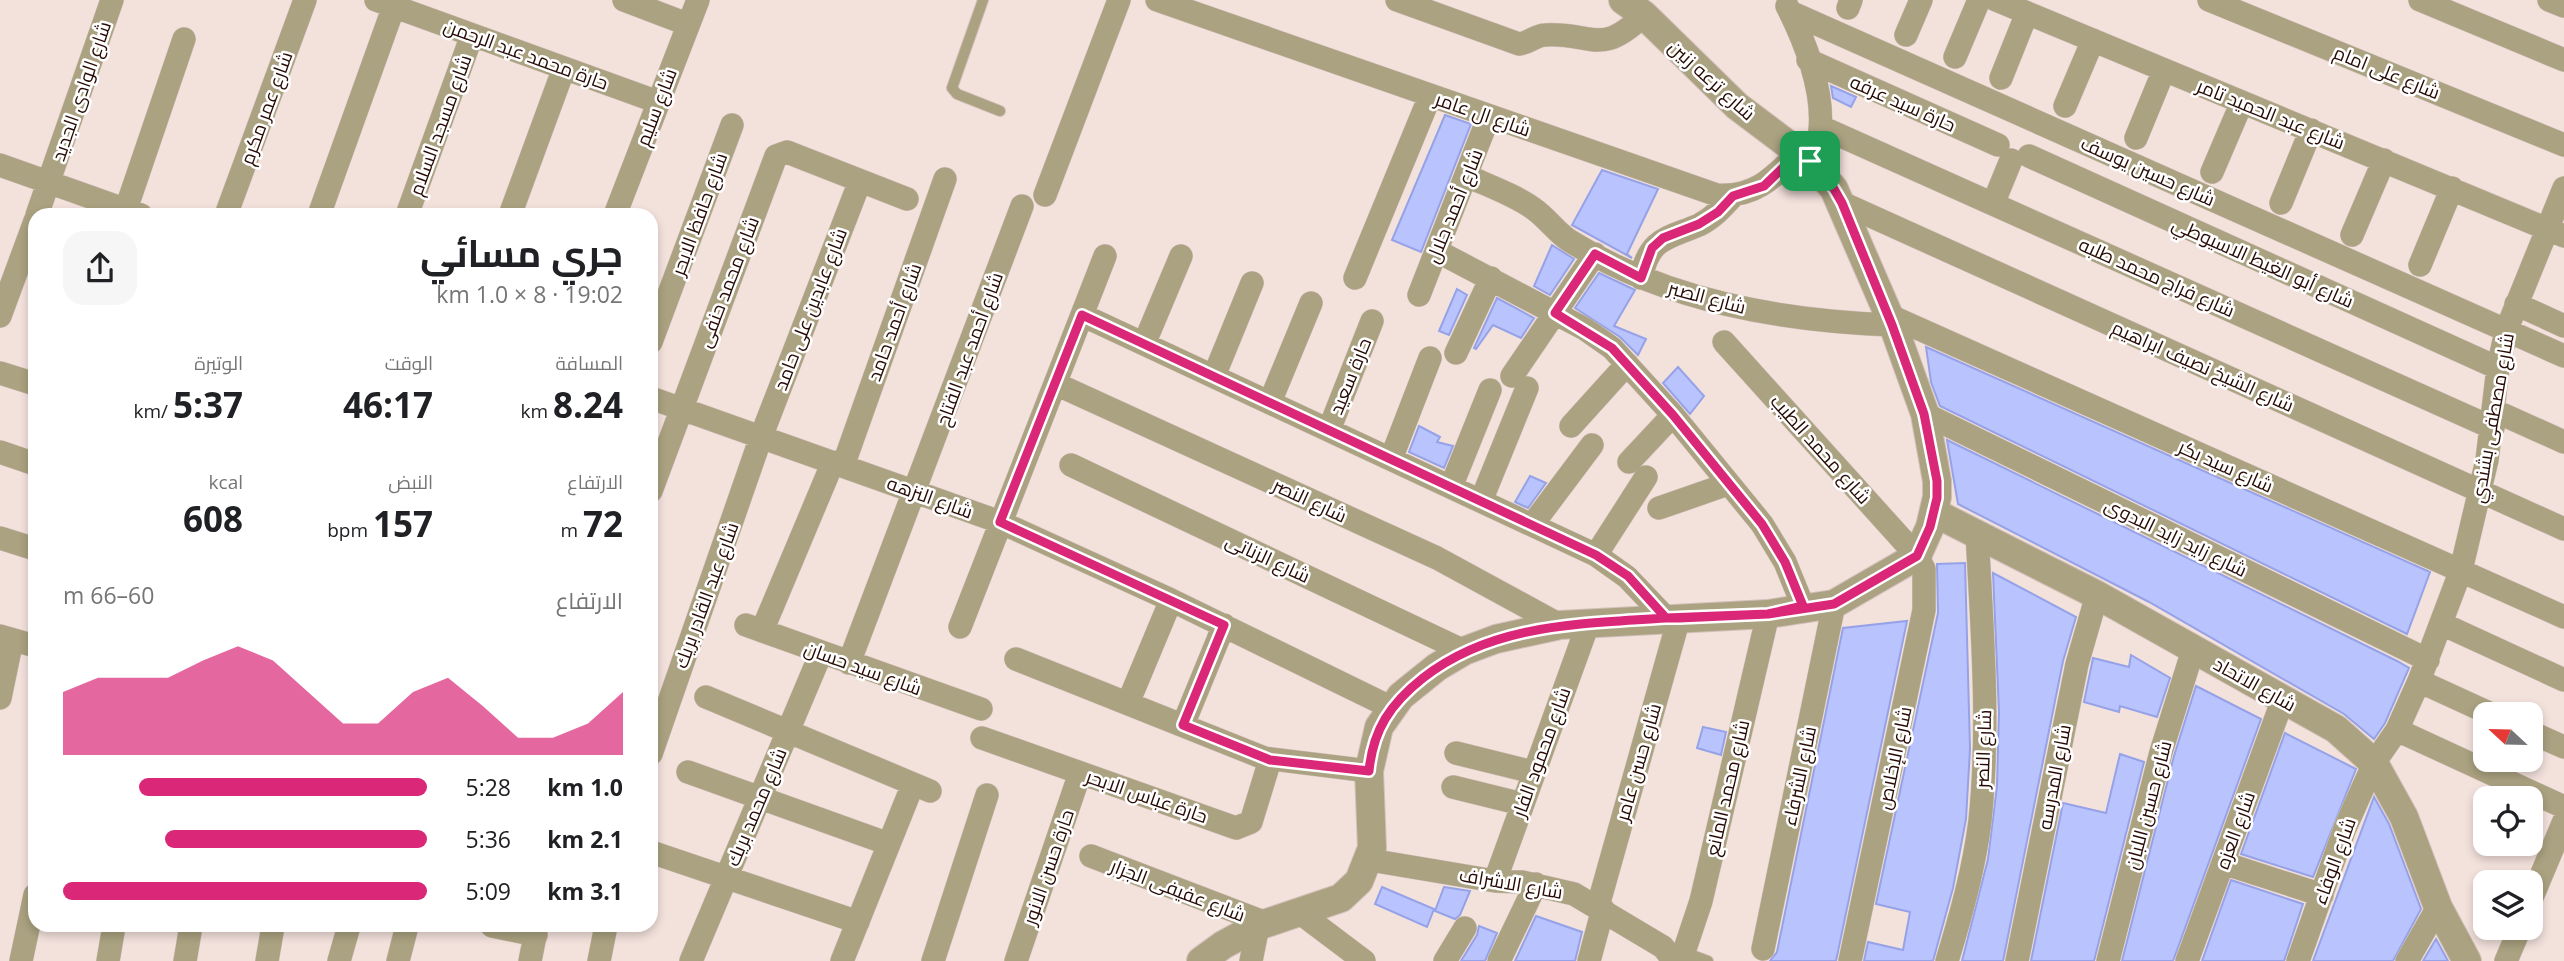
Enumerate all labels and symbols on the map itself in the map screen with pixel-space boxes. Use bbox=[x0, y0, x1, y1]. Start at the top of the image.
street label: حارة محمد عبد الرحمن bbox=[440, 12, 612, 96]
street label: شارع الوادى الجديد bbox=[45, 18, 118, 165]
street label: شارع ترعه زنين bbox=[1662, 34, 1761, 127]
street label: شارع على امام bbox=[2330, 39, 2444, 106]
street label: شارع عمر مكرم bbox=[233, 48, 299, 169]
street label: شارع مسجد السلام bbox=[402, 51, 478, 199]
street label: شارع سليم bbox=[629, 64, 684, 150]
street label: حارة سيد عرفه bbox=[1846, 68, 1960, 138]
street label: شارع عبد الحميد تامر bbox=[2192, 72, 2349, 156]
street label: شارع ال عامر bbox=[1431, 85, 1534, 143]
street label: شارع حسين يوسف bbox=[2076, 130, 2219, 213]
pin bbox=[1780, 131, 1840, 191]
street label: شارع أحمد جلال bbox=[1419, 145, 1490, 267]
street label: شارع حافظ الابحر bbox=[664, 149, 734, 280]
street label: شارع أبو الغيط الاسيوطي bbox=[2167, 210, 2358, 316]
street label: شارع محمد حنفى bbox=[691, 213, 766, 352]
street label: شارع عابدين على حامد bbox=[767, 224, 854, 394]
street label: شارع فراج محمد طلبه bbox=[2075, 231, 2239, 324]
street label: شارع أحمد حامد bbox=[861, 259, 928, 385]
street label: شارع أحمد عبد الفتاح bbox=[929, 268, 1010, 430]
street label: شارع الصبر bbox=[1664, 274, 1749, 321]
street label: شارع الشيخ نصيف ابراهيم bbox=[2107, 314, 2298, 419]
street label: شارع مصطفى بشندي bbox=[2464, 331, 2522, 506]
street label: حارة سعيد bbox=[1323, 334, 1377, 418]
street label: شارع محمد الطيب bbox=[1764, 389, 1877, 510]
street label: شارع سيد بكر bbox=[2173, 433, 2278, 499]
street label: شارع النزهه bbox=[883, 469, 976, 525]
street label: شارع النصر bbox=[1267, 471, 1351, 529]
street label: شارع زايد زايد البدوى bbox=[2100, 491, 2252, 584]
street label: شارع عبد القادر بريك bbox=[667, 518, 745, 672]
street label: شارع الزناتى bbox=[1221, 527, 1314, 590]
street label: شارع سيد حسان bbox=[800, 635, 925, 702]
street label: شارع الاتحاد bbox=[2209, 651, 2301, 718]
street label: شارع محمود الفار bbox=[1505, 683, 1577, 822]
street label: شارع حسن عامر bbox=[1609, 700, 1668, 825]
north arrow bbox=[2473, 702, 2543, 772]
street label: شارع الإخلاص bbox=[1870, 704, 1919, 812]
street label: شارع النصر bbox=[1969, 709, 1998, 790]
street label: شارع محمد المانع bbox=[1699, 717, 1756, 859]
street label: شارع المدرسه bbox=[2031, 722, 2078, 832]
street label: شارع الشرفاء bbox=[1776, 724, 1823, 828]
street label: شارع حسين اللبان bbox=[2118, 738, 2179, 873]
street label: شارع محمد بريك bbox=[719, 744, 794, 871]
street label: حارة عباس الابحر bbox=[1082, 763, 1211, 829]
street label: شارع العزه bbox=[2209, 788, 2262, 873]
street label: حارة حسن الانور bbox=[1016, 806, 1080, 929]
street label: شارع الوفاء bbox=[2306, 814, 2363, 908]
street label: شارع عفيفى الجزار bbox=[1106, 852, 1249, 929]
street label: شارع الاشراف bbox=[1457, 861, 1565, 906]

